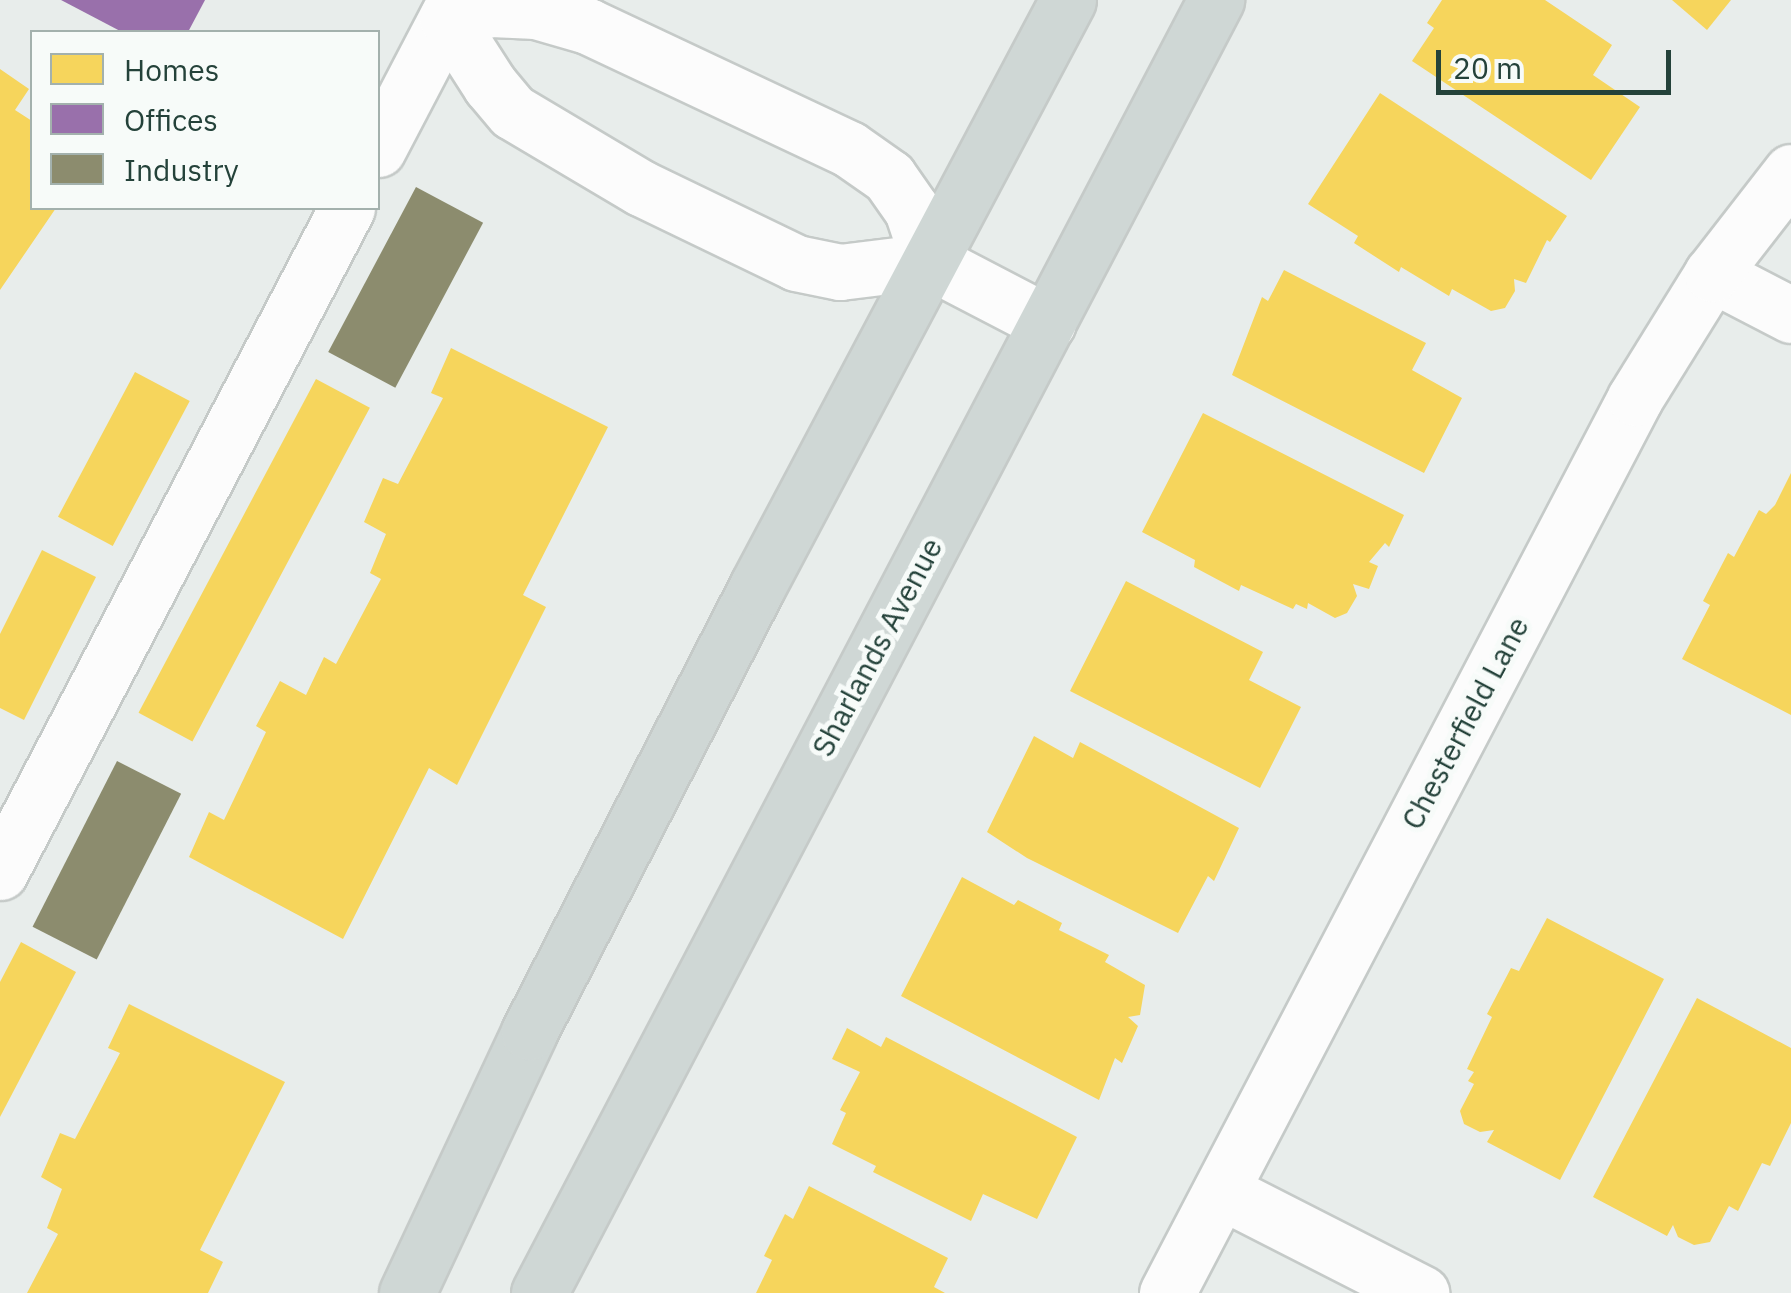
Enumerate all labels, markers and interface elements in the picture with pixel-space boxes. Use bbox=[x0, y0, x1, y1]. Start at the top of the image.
legend bbox=[30, 30, 380, 210]
scale bar bbox=[1441, 30, 1676, 92]
text: 20 m bbox=[1453, 48, 1522, 87]
text: Homes bbox=[124, 50, 219, 89]
text: Offices bbox=[124, 100, 218, 139]
text: Industry bbox=[124, 150, 239, 189]
street label: Sharlands Avenue bbox=[804, 532, 950, 762]
street label: Chesterfield Lane bbox=[1394, 611, 1536, 835]

